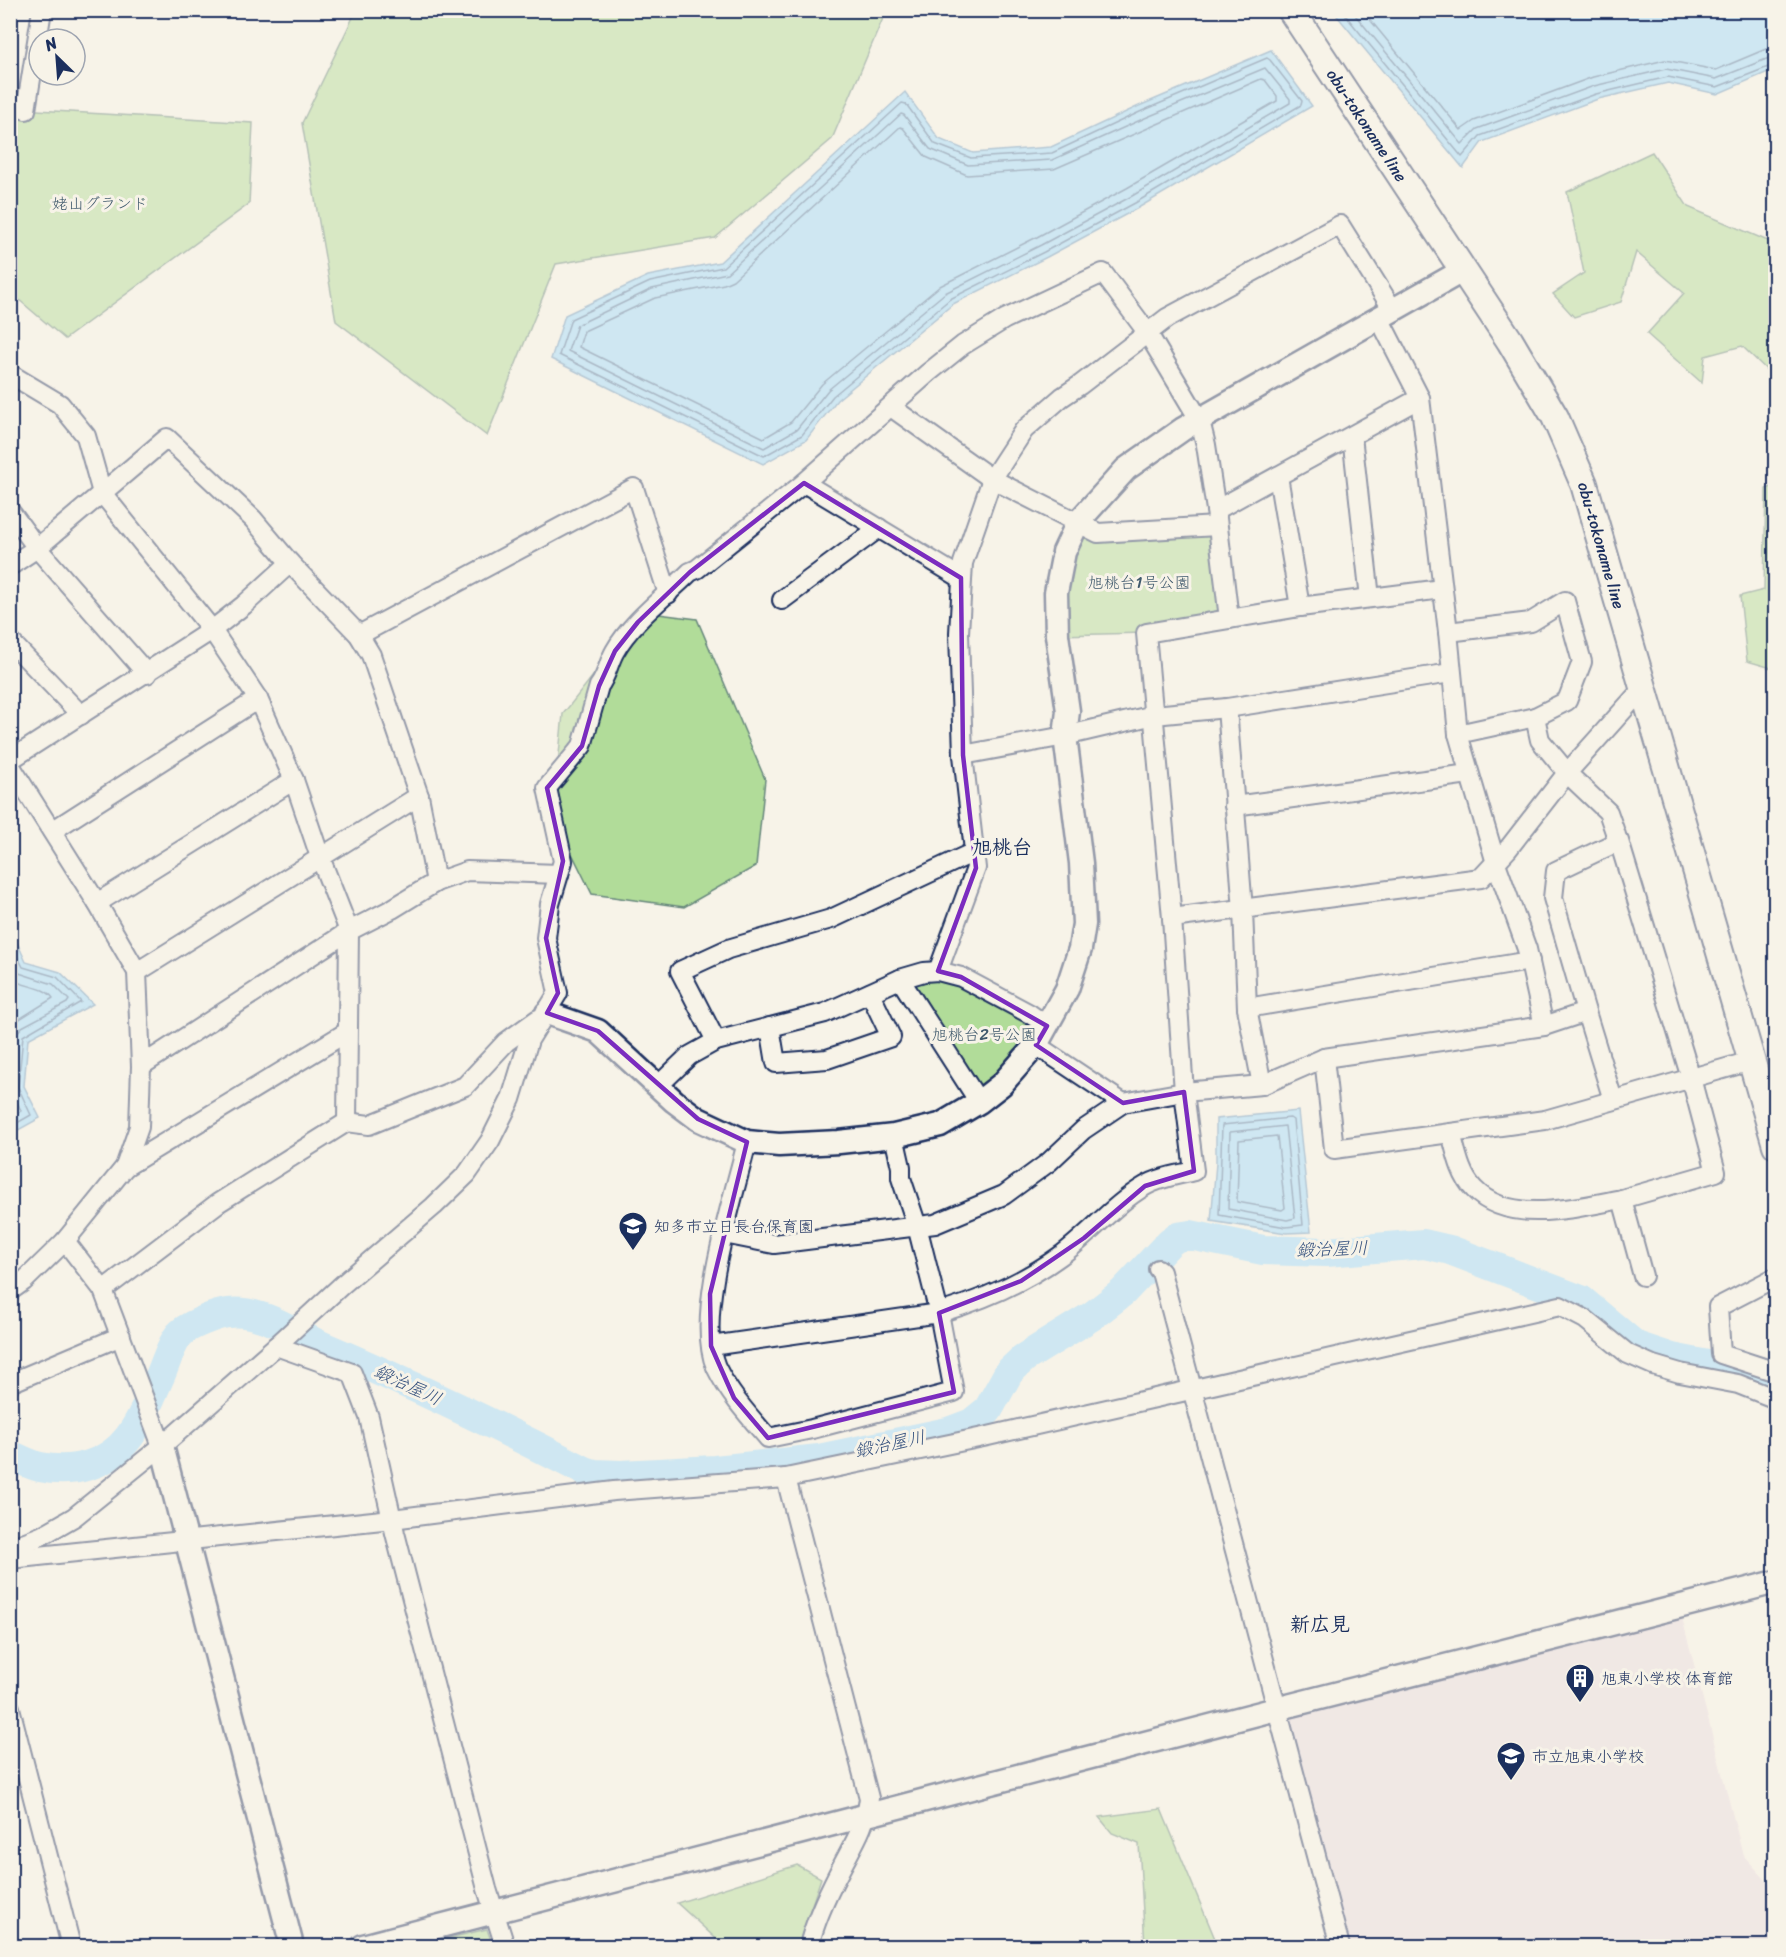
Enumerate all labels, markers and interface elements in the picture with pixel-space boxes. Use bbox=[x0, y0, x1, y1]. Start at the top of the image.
north arrow bbox=[27, 27, 87, 87]
text: N bbox=[39, 28, 63, 60]
street label: obu-tokoname line bbox=[1319, 62, 1415, 188]
park label: 姥山グランド bbox=[52, 189, 148, 218]
street label: obu-tokoname line bbox=[1570, 478, 1634, 612]
park label: 旭桃台1号公園 bbox=[1088, 568, 1190, 597]
district label: 旭桃台 bbox=[972, 830, 1032, 865]
park label: 旭桃台2号公園 bbox=[931, 1020, 1037, 1049]
school or university icon: 知多市立日長台保育園 bbox=[617, 1210, 649, 1252]
place label: 知多市立日長台保育園 bbox=[654, 1212, 814, 1241]
water label: 鍛治屋川 bbox=[1295, 1232, 1369, 1266]
water label: 鍛治屋川 bbox=[369, 1355, 447, 1415]
water label: 鍛治屋川 bbox=[851, 1421, 929, 1467]
district label: 新広見 bbox=[1290, 1607, 1350, 1642]
building icon: 旭東小学校 体育館 bbox=[1564, 1662, 1596, 1704]
place label: 旭東小学校 体育館 bbox=[1601, 1664, 1733, 1693]
school or university icon: 市立旭東小学校 bbox=[1495, 1740, 1527, 1782]
place label: 市立旭東小学校 bbox=[1532, 1742, 1644, 1771]

